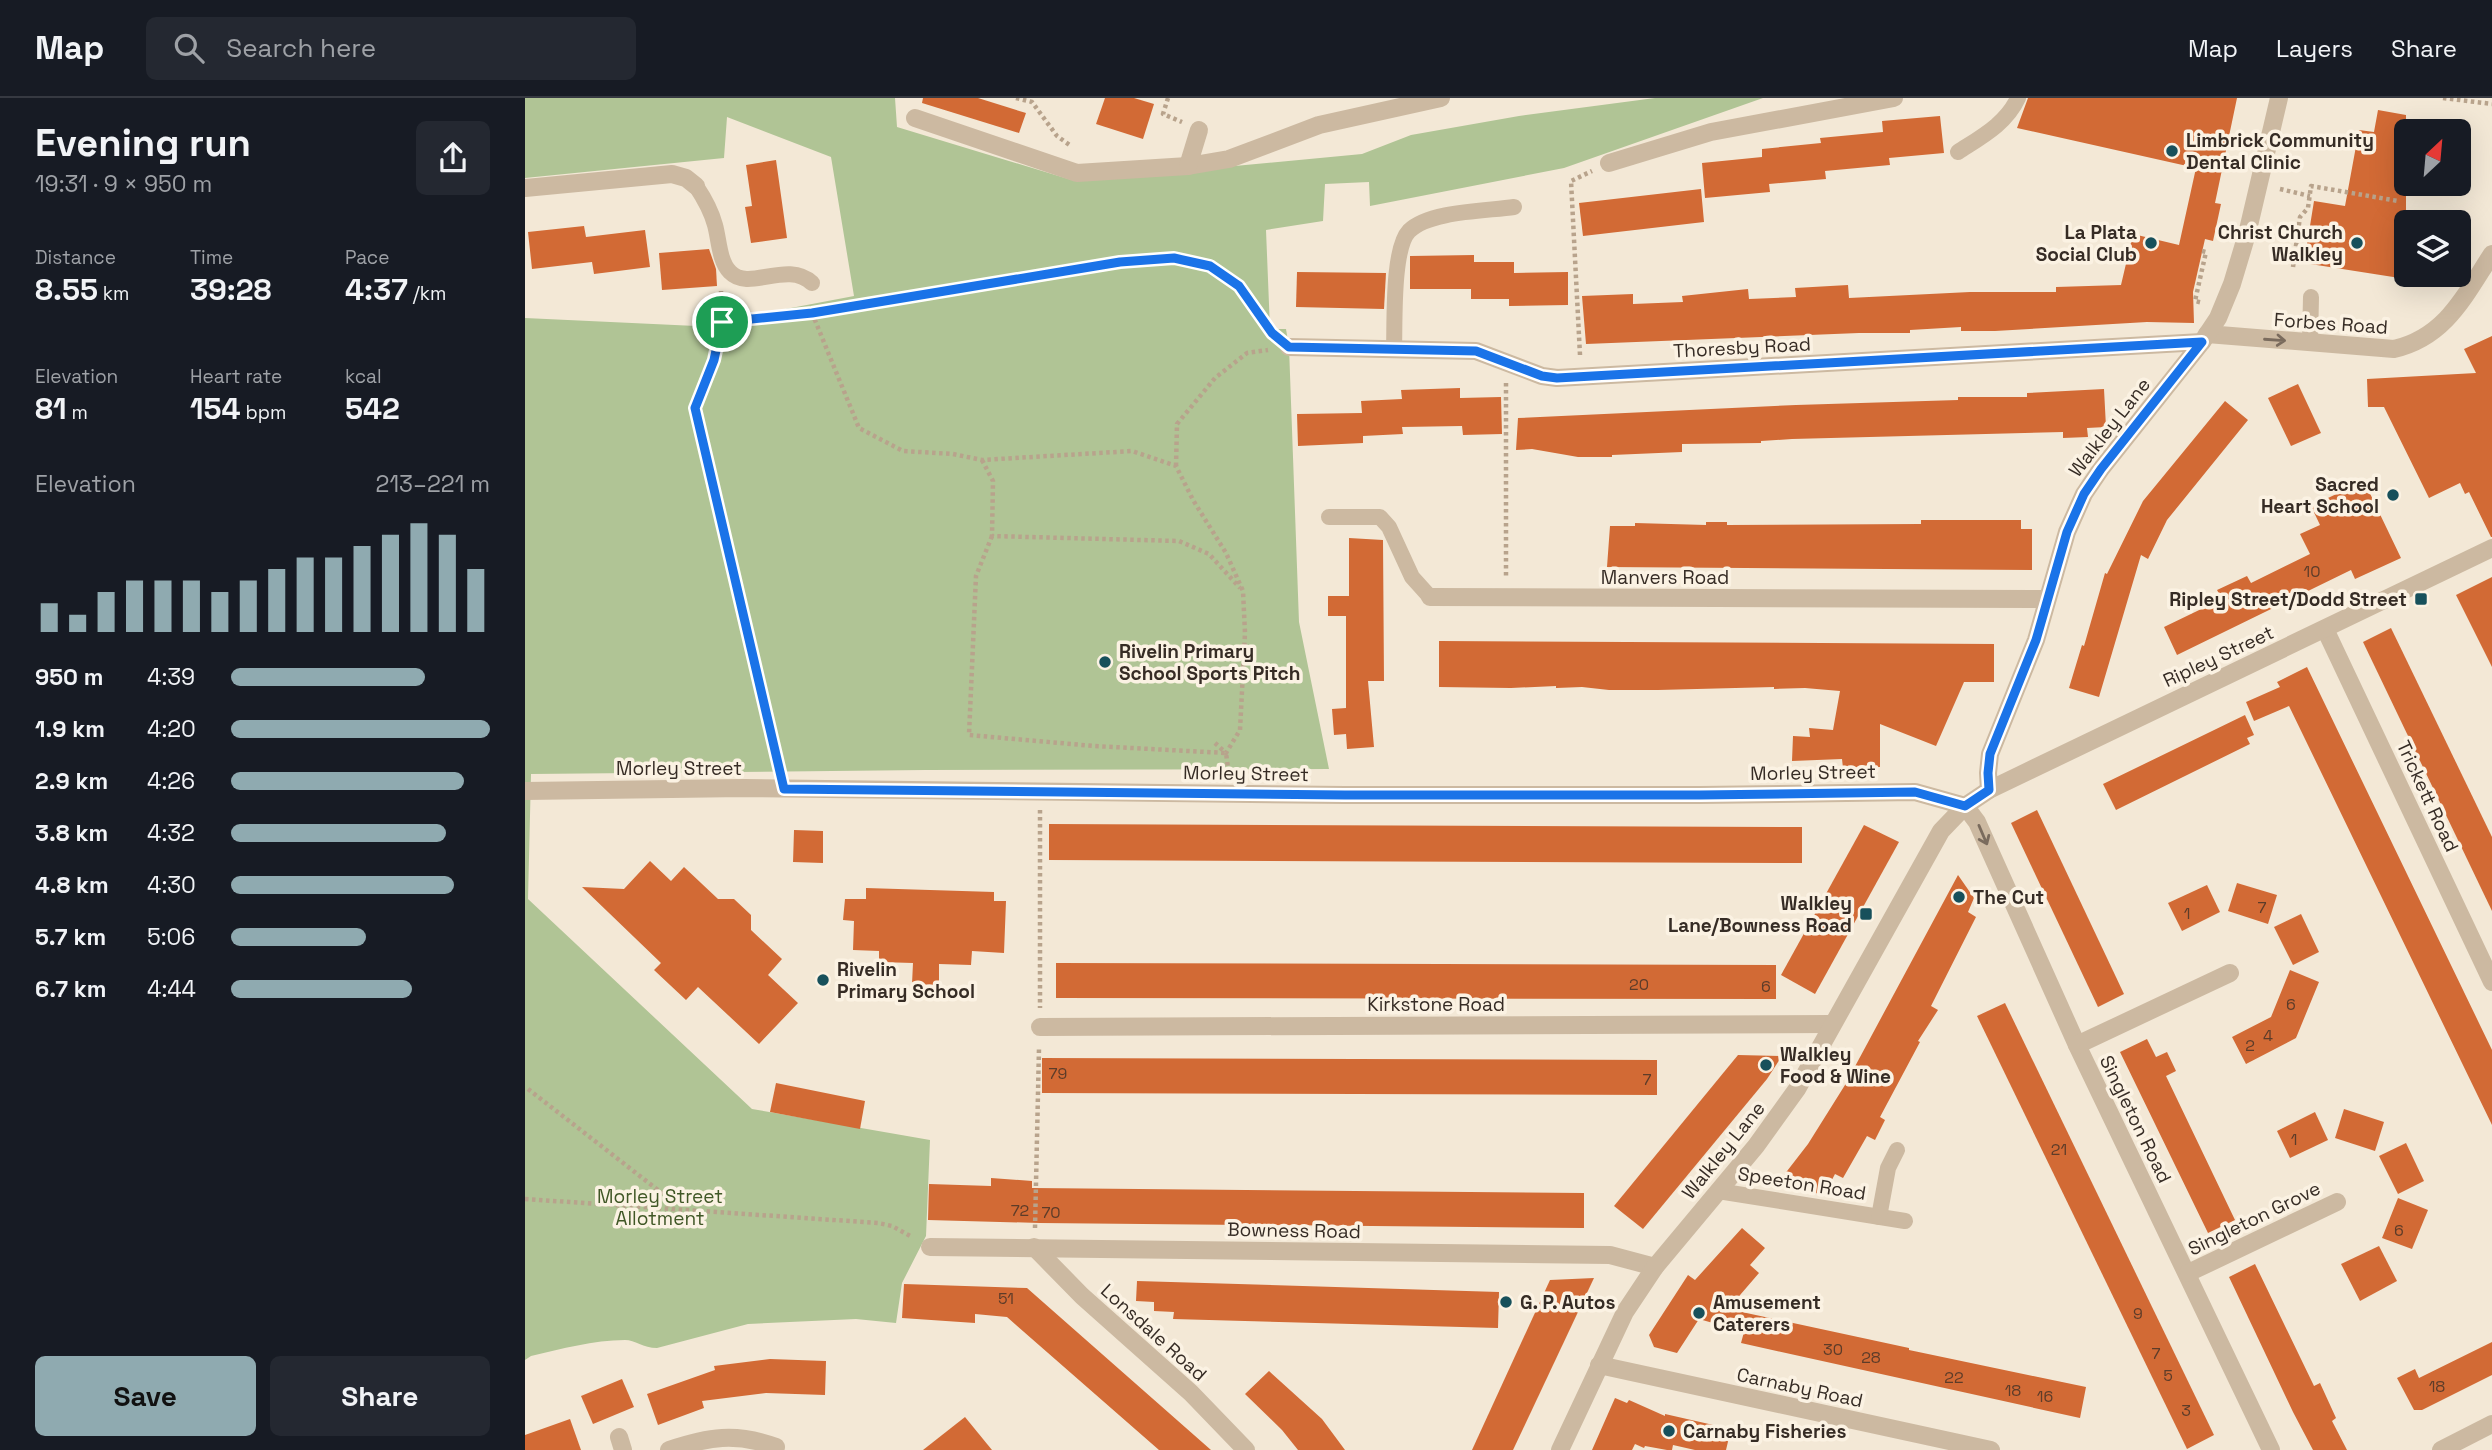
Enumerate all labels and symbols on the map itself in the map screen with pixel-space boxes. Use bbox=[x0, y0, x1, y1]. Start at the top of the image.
north arrow bbox=[2394, 119, 2471, 196]
place label: Limbrick Community Dental Clinic bbox=[2186, 128, 2374, 175]
marker: Limbrick Community Dental Clinic bbox=[2164, 143, 2180, 159]
place label: La Plata Social Club bbox=[2036, 220, 2137, 267]
place label: Christ Church Walkley bbox=[2218, 220, 2343, 267]
marker: La Plata Social Club bbox=[2143, 235, 2159, 251]
marker: Christ Church Walkley bbox=[2349, 235, 2365, 251]
pin bbox=[692, 292, 752, 352]
street label: Forbes Road bbox=[2273, 307, 2389, 340]
street label: Thoresby Road bbox=[1672, 331, 1812, 364]
one-way arrow bbox=[2264, 334, 2286, 347]
street label: Walkley Lane bbox=[2063, 373, 2156, 482]
place label: Sacred Heart School bbox=[2261, 472, 2379, 519]
marker: Sacred Heart School bbox=[2385, 487, 2401, 503]
house number: 10 bbox=[2304, 561, 2320, 582]
street label: Manvers Road bbox=[1601, 565, 1729, 590]
place label: Ripley Street/Dodd Street bbox=[2169, 587, 2407, 612]
marker: Ripley Street/Dodd Street bbox=[2413, 591, 2429, 607]
street label: Ripley Street bbox=[2159, 620, 2278, 693]
place label: Rivelin Primary School Sports Pitch bbox=[1119, 639, 1300, 686]
marker: Rivelin Primary School Sports Pitch bbox=[1097, 654, 1113, 670]
street label: Trickett Road bbox=[2391, 736, 2464, 856]
street label: Morley Street bbox=[616, 756, 742, 781]
street label: Morley Street bbox=[1750, 759, 1876, 786]
street label: Morley Street bbox=[1183, 760, 1309, 787]
one-way arrow bbox=[1977, 824, 1990, 845]
place label: The Cut bbox=[1973, 885, 2044, 910]
marker: The Cut bbox=[1951, 889, 1967, 905]
place label: Walkley Lane/Bowness Road bbox=[1668, 891, 1852, 938]
house number: 7 bbox=[2257, 897, 2267, 918]
house number: 1 bbox=[2184, 903, 2190, 924]
marker: Walkley Lane/Bowness Road bbox=[1858, 906, 1874, 922]
place label: Rivelin Primary School bbox=[837, 957, 975, 1004]
marker: Rivelin Primary School bbox=[815, 972, 831, 988]
house number: 20 bbox=[1629, 974, 1649, 995]
house number: 6 bbox=[1761, 976, 1771, 997]
street label: Kirkstone Road bbox=[1367, 992, 1505, 1017]
house number: 6 bbox=[2286, 994, 2296, 1015]
house number: 4 bbox=[2263, 1025, 2273, 1046]
house number: 2 bbox=[2245, 1035, 2255, 1056]
place label: Walkley Food & Wine bbox=[1780, 1042, 1891, 1089]
street label: Singleton Road bbox=[2094, 1051, 2177, 1187]
marker: Walkley Food & Wine bbox=[1758, 1057, 1774, 1073]
house number: 79 bbox=[1049, 1063, 1067, 1084]
house number: 7 bbox=[1642, 1069, 1652, 1090]
street label: Walkley Lane bbox=[1676, 1096, 1770, 1204]
house number: 1 bbox=[2291, 1129, 2297, 1150]
house number: 21 bbox=[2051, 1139, 2067, 1160]
street label: Speeton Road bbox=[1736, 1161, 1868, 1206]
street label: Singleton Grove bbox=[2184, 1176, 2324, 1261]
park label: Morley Street Allotment bbox=[597, 1184, 723, 1231]
house number: 72 bbox=[1011, 1200, 1029, 1221]
house number: 70 bbox=[1041, 1202, 1061, 1223]
street label: Bowness Road bbox=[1227, 1217, 1361, 1244]
house number: 6 bbox=[2394, 1220, 2404, 1241]
street label: Lonsdale Road bbox=[1095, 1278, 1212, 1387]
house number: 51 bbox=[998, 1288, 1014, 1309]
place label: G. P. Autos bbox=[1520, 1290, 1616, 1315]
place label: Amusement Caterers bbox=[1713, 1290, 1821, 1337]
marker: G. P. Autos bbox=[1498, 1294, 1514, 1310]
house number: 9 bbox=[2133, 1303, 2143, 1324]
marker: Amusement Caterers bbox=[1691, 1305, 1707, 1321]
house number: 30 bbox=[1823, 1339, 1843, 1360]
house number: 7 bbox=[2151, 1343, 2161, 1364]
house number: 28 bbox=[1861, 1347, 1881, 1368]
street label: Carnaby Road bbox=[1735, 1362, 1865, 1413]
house number: 5 bbox=[2163, 1365, 2173, 1386]
house number: 22 bbox=[1944, 1367, 1964, 1388]
house number: 18 bbox=[2429, 1376, 2445, 1397]
house number: 18 bbox=[2005, 1380, 2021, 1401]
house number: 16 bbox=[2037, 1386, 2053, 1407]
house number: 3 bbox=[2181, 1400, 2191, 1421]
place label: Carnaby Fisheries bbox=[1683, 1419, 1846, 1444]
marker: Carnaby Fisheries bbox=[1661, 1423, 1677, 1439]

